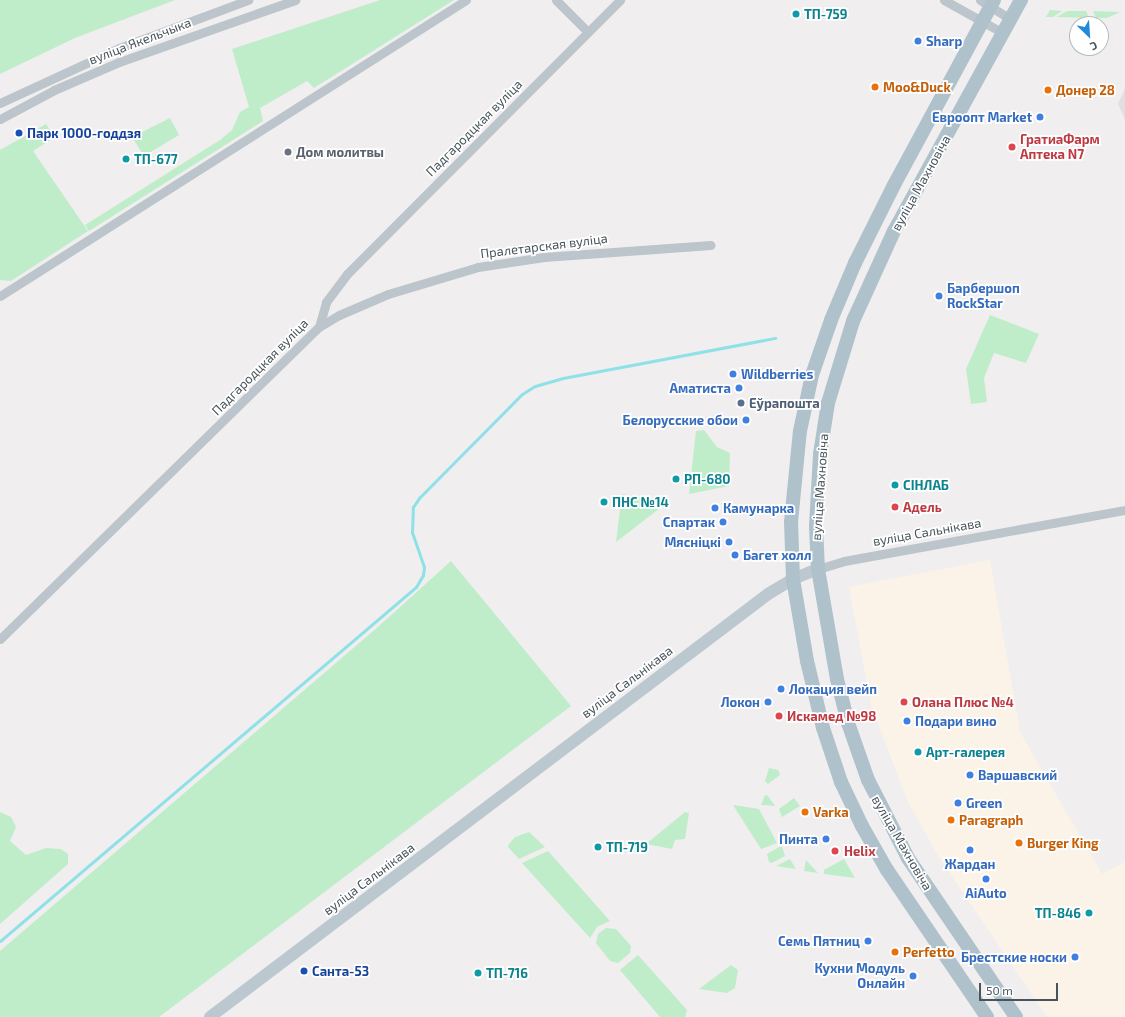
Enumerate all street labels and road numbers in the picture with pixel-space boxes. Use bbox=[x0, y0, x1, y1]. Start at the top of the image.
street label: вуліца Якельчыка bbox=[87, 14, 193, 68]
street label: Падгародцкая вуліца bbox=[423, 77, 525, 179]
street label: вуліца Махновіча bbox=[888, 132, 954, 234]
street label: Пралетарская вуліца bbox=[479, 230, 609, 262]
street label: Падгародцкая вуліца bbox=[209, 316, 311, 418]
street label: вуліца Махновіча bbox=[808, 433, 832, 541]
street label: вуліца Сальнікава bbox=[872, 515, 982, 549]
street label: вуліца Сальнікава bbox=[578, 643, 676, 721]
street label: вуліца Махновіча bbox=[868, 793, 936, 893]
street label: вуліца Сальнікава bbox=[320, 840, 418, 918]

